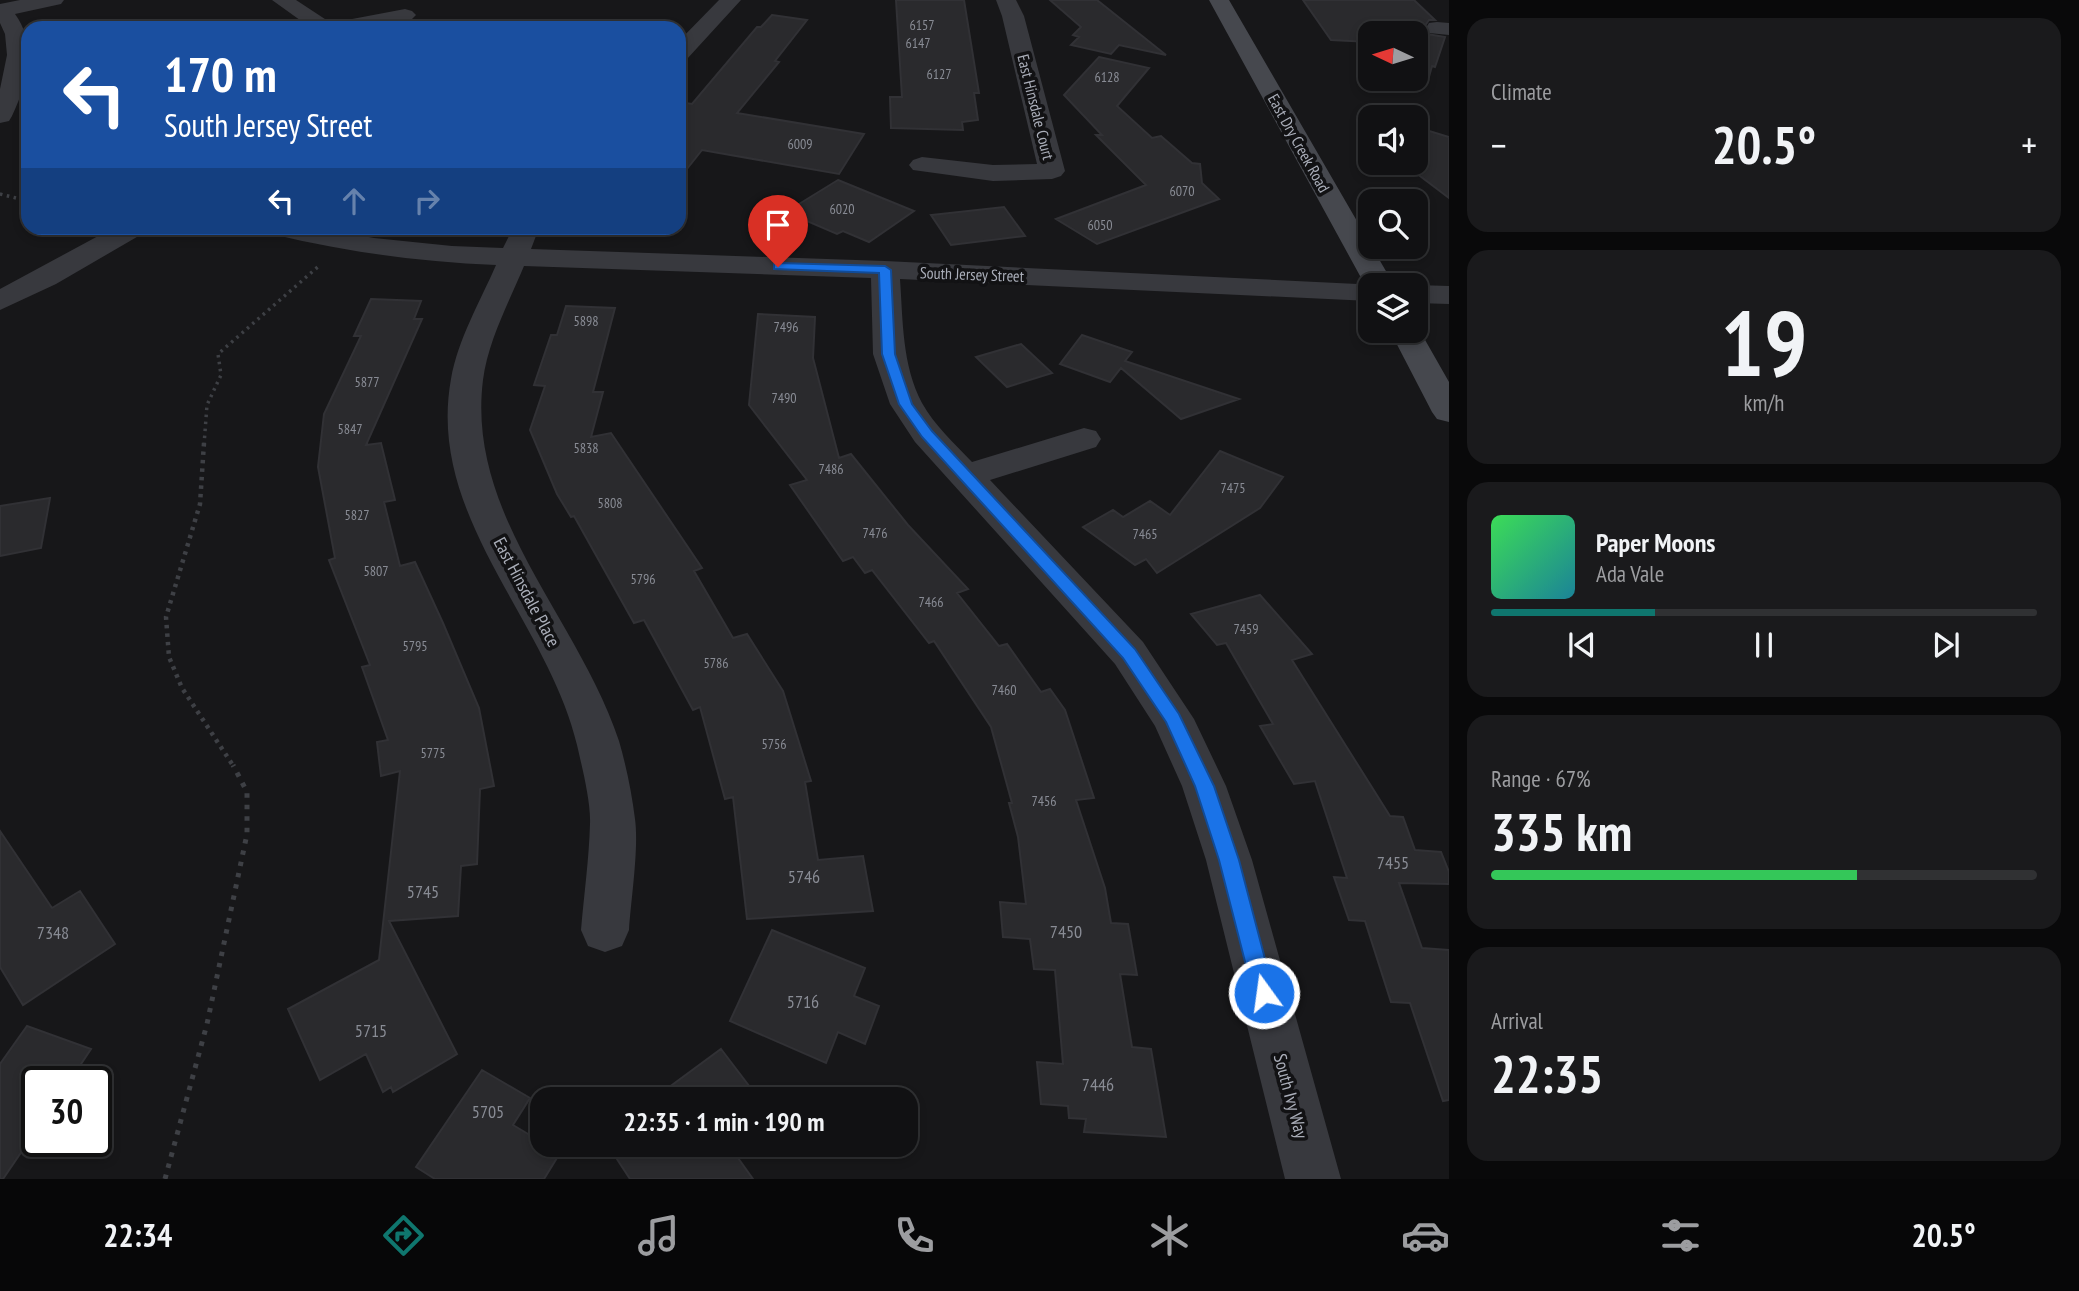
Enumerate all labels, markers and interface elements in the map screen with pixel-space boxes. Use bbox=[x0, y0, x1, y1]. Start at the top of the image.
house number: 6157 bbox=[909, 16, 935, 34]
north arrow bbox=[1358, 21, 1428, 91]
map controls bbox=[1358, 21, 1428, 343]
house number: 6147 bbox=[905, 34, 931, 52]
text: 170 m bbox=[164, 42, 277, 106]
icon: left bbox=[49, 49, 140, 140]
street label: East Hinsdale Court bbox=[1013, 52, 1059, 162]
house number: 6127 bbox=[926, 65, 952, 83]
house number: 6128 bbox=[1094, 68, 1120, 86]
text: Climate bbox=[1491, 77, 1552, 106]
street label: East Dry Creek Road bbox=[1264, 90, 1334, 196]
text: South Jersey Street bbox=[164, 104, 372, 146]
button: sound bbox=[1358, 105, 1428, 175]
text: 20.5° bbox=[1712, 111, 1816, 178]
text: − bbox=[1491, 120, 1507, 169]
text: + bbox=[2021, 120, 2037, 169]
house number: 6009 bbox=[787, 135, 813, 153]
icon: left bbox=[262, 182, 300, 220]
icon: ahead bbox=[335, 182, 373, 220]
icon: right bbox=[408, 182, 446, 220]
house number: 6070 bbox=[1169, 182, 1195, 200]
button: search bbox=[1358, 189, 1428, 259]
pin bbox=[748, 195, 808, 267]
house number: 6020 bbox=[829, 200, 855, 218]
icon: arrive bbox=[759, 206, 797, 244]
house number: 6050 bbox=[1087, 216, 1113, 234]
street label: South Jersey Street bbox=[920, 262, 1025, 286]
button: layers bbox=[1358, 273, 1428, 343]
text: 19 bbox=[1721, 283, 1808, 401]
house number: 5898 bbox=[573, 312, 599, 330]
house number: 7496 bbox=[773, 318, 799, 336]
house number: 5877 bbox=[354, 373, 380, 391]
text: km/h bbox=[1744, 388, 1784, 417]
house number: 7490 bbox=[771, 389, 797, 407]
house number: 5847 bbox=[337, 420, 363, 438]
house number: 5838 bbox=[573, 439, 599, 457]
house number: 7486 bbox=[818, 460, 844, 478]
house number: 7475 bbox=[1220, 479, 1246, 497]
house number: 5808 bbox=[597, 494, 623, 512]
house number: 5827 bbox=[344, 506, 370, 524]
house number: 7476 bbox=[862, 524, 888, 542]
house number: 7465 bbox=[1132, 525, 1158, 543]
text: Paper Moons bbox=[1596, 526, 1715, 559]
street label: East Hinsdale Place bbox=[488, 533, 566, 651]
text: Ada Vale bbox=[1596, 559, 1664, 588]
house number: 5807 bbox=[363, 562, 389, 580]
house number: 5796 bbox=[630, 570, 656, 588]
house number: 7466 bbox=[918, 593, 944, 611]
house number: 7459 bbox=[1233, 620, 1259, 638]
icon: previous bbox=[1563, 626, 1601, 664]
icon: pause bbox=[1745, 626, 1783, 664]
icon: next bbox=[1927, 626, 1965, 664]
house number: 5795 bbox=[402, 637, 428, 655]
house number: 5786 bbox=[703, 654, 729, 672]
house number: 7460 bbox=[991, 681, 1017, 699]
house number: 5756 bbox=[761, 735, 787, 753]
house number: 5775 bbox=[420, 744, 446, 762]
text: Range · 67% bbox=[1491, 764, 1591, 793]
house number: 7456 bbox=[1031, 792, 1057, 810]
text: 335 km bbox=[1491, 798, 1632, 865]
house number: 7455 bbox=[1377, 851, 1409, 874]
house number: 5746 bbox=[788, 865, 820, 888]
house number: 5745 bbox=[407, 880, 439, 903]
house number: 7450 bbox=[1050, 920, 1082, 943]
house number: 7348 bbox=[37, 921, 69, 944]
position arrow bbox=[1227, 956, 1301, 1030]
house number: 5716 bbox=[787, 990, 819, 1013]
text: Arrival bbox=[1491, 1006, 1543, 1035]
house number: 5715 bbox=[355, 1019, 387, 1042]
text: 22:35 bbox=[1491, 1040, 1603, 1107]
street label: South Ivy Way bbox=[1269, 1051, 1313, 1141]
speed limit sign: 30 bbox=[21, 1066, 112, 1157]
house number: 7446 bbox=[1082, 1073, 1114, 1096]
house number: 5705 bbox=[472, 1100, 504, 1123]
text: 22:35 · 1 min · 190 m bbox=[624, 1105, 824, 1138]
icon: directions bbox=[379, 1211, 428, 1260]
icon: music bbox=[634, 1211, 683, 1260]
icon: phone bbox=[890, 1211, 939, 1260]
icon: climate bbox=[1145, 1211, 1194, 1260]
icon: car bbox=[1401, 1211, 1450, 1260]
icon: filters bbox=[1656, 1211, 1705, 1260]
text: 22:34 bbox=[103, 1214, 172, 1256]
text: 20.5° bbox=[1911, 1214, 1976, 1256]

